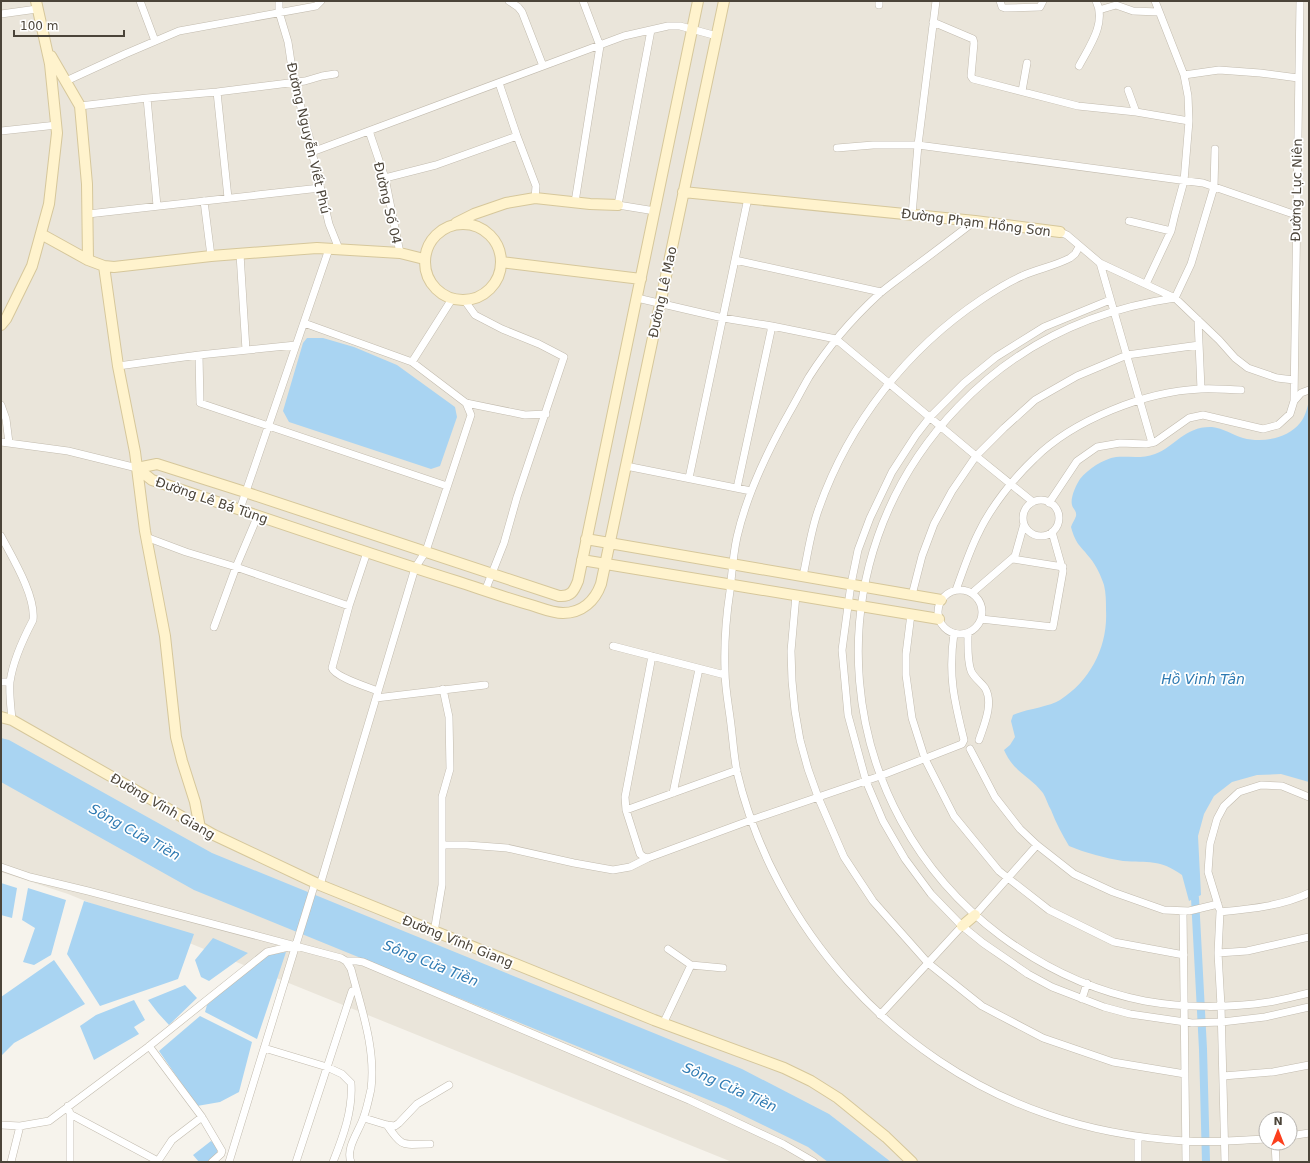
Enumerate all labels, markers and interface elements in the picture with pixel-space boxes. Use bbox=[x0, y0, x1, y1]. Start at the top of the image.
scale bar bbox=[14, 12, 124, 38]
text: 100 m bbox=[20, 19, 58, 33]
street label: Đường Nguyễn Viết Phú bbox=[284, 61, 333, 215]
street label: Đường Lục Niên bbox=[1288, 138, 1305, 242]
street label: Đường Số 04 bbox=[371, 161, 404, 246]
street label: Đường Phạm Hồng Sơn bbox=[900, 206, 1052, 239]
street label: Đường Lê Mao bbox=[645, 245, 680, 339]
street label: Đường Lê Bá Tùng bbox=[154, 474, 270, 527]
water label: Hồ Vinh Tân bbox=[1161, 671, 1245, 687]
street label: Đường Vĩnh Giang bbox=[108, 770, 218, 842]
water label: Sông Cửa Tiền bbox=[87, 800, 183, 864]
street label: Đường Vĩnh Giang bbox=[400, 912, 515, 971]
water label: Sông Cửa Tiền bbox=[381, 937, 481, 989]
water label: Sông Cửa Tiền bbox=[680, 1059, 780, 1115]
north arrow bbox=[1258, 1111, 1298, 1151]
text: N bbox=[1273, 1115, 1283, 1128]

